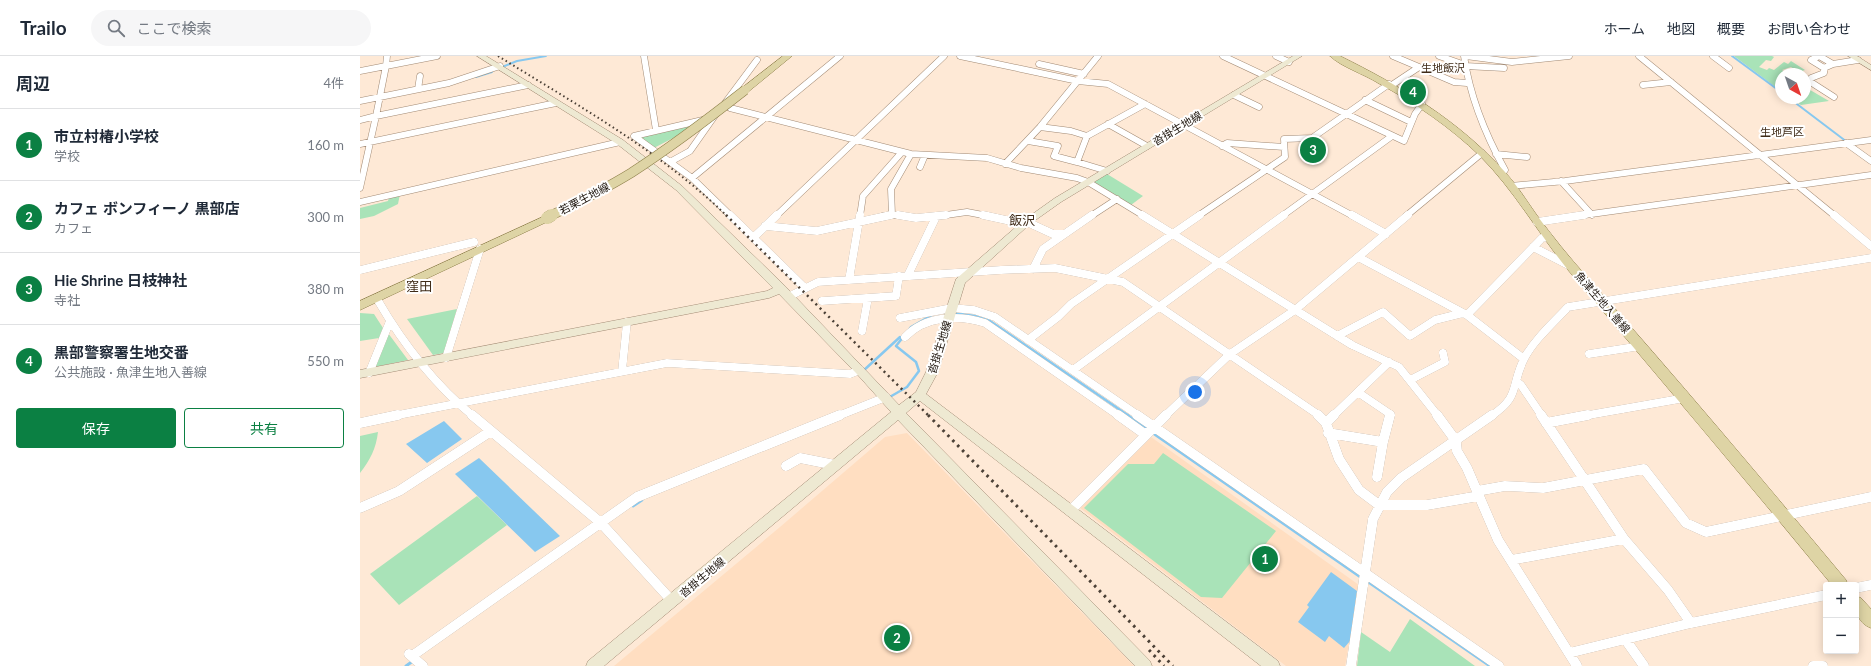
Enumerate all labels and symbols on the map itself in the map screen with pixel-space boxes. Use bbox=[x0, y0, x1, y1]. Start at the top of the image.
district label: 生地飯沢 bbox=[1421, 61, 1465, 74]
north arrow bbox=[1775, 68, 1811, 104]
pin: 4 bbox=[1400, 77, 1426, 107]
street label: 沓掛生地線 bbox=[1150, 108, 1204, 148]
district label: 生地芦区 bbox=[1760, 125, 1804, 138]
pin: 3 bbox=[1300, 135, 1326, 165]
street label: 若栗生地線 bbox=[557, 179, 611, 217]
district label: 飯沢 bbox=[1009, 212, 1035, 228]
street label: 魚津生地入善線 bbox=[1573, 269, 1633, 335]
district label: 窪田 bbox=[406, 278, 432, 294]
street label: 沓掛生地線 bbox=[925, 319, 953, 375]
your location bbox=[1185, 382, 1205, 402]
pin: 1 bbox=[1252, 544, 1278, 574]
street label: 沓掛生地線 bbox=[677, 554, 727, 600]
pin: 2 bbox=[884, 623, 910, 653]

